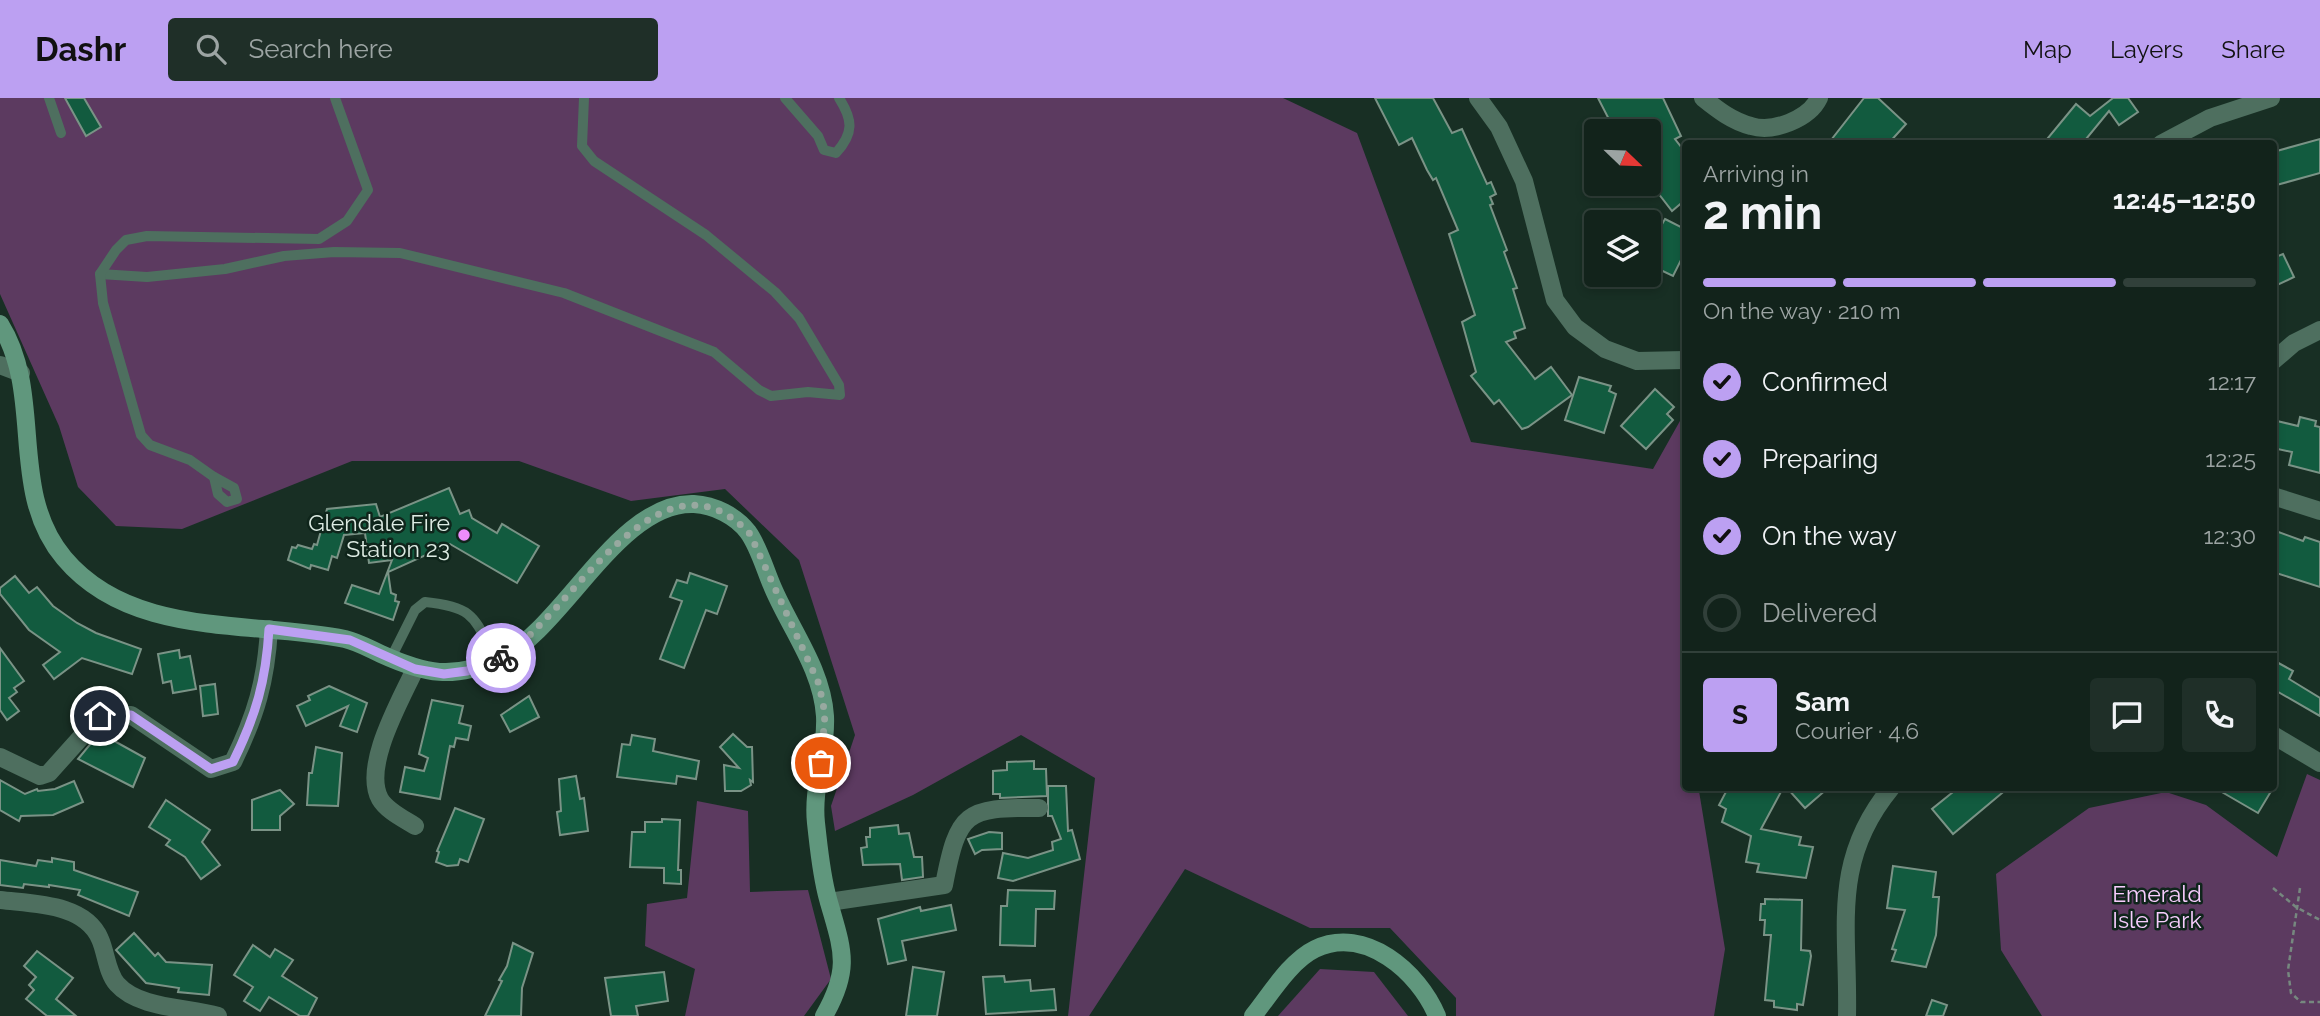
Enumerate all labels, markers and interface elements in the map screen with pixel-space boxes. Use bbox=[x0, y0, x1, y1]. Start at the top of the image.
search box bbox=[168, 18, 658, 81]
text: Dashr bbox=[35, 30, 126, 69]
icon: search bbox=[192, 30, 230, 68]
text: Search here bbox=[248, 34, 393, 64]
text: Map bbox=[2023, 35, 2072, 64]
text: Layers bbox=[2110, 35, 2183, 64]
text: Share bbox=[2221, 35, 2285, 64]
north arrow bbox=[1584, 119, 1661, 196]
map controls bbox=[1584, 119, 1661, 287]
text: Arriving in bbox=[1703, 160, 1809, 187]
text: 12:45–12:50 bbox=[2113, 185, 2256, 215]
text: 2 min bbox=[1703, 186, 1822, 240]
button: layers bbox=[1584, 210, 1661, 287]
text: On the way · 210 m bbox=[1703, 297, 1901, 324]
icon: check bbox=[1703, 363, 1741, 401]
text: Confirmed bbox=[1762, 367, 1888, 397]
text: 12:17 bbox=[2208, 368, 2256, 395]
icon: check bbox=[1703, 440, 1741, 478]
text: Preparing bbox=[1762, 444, 1878, 474]
text: 12:25 bbox=[2205, 445, 2256, 472]
place label: Glendale Fire Station 23 bbox=[308, 509, 450, 562]
icon: check bbox=[1703, 517, 1741, 555]
text: On the way bbox=[1762, 521, 1897, 551]
text: 12:30 bbox=[2203, 522, 2256, 549]
marker: Glendale Fire Station 23 bbox=[456, 527, 472, 543]
text: Delivered bbox=[1762, 598, 1877, 628]
courier bbox=[466, 623, 536, 693]
icon: bike bbox=[482, 639, 520, 677]
button: chat bbox=[2090, 678, 2164, 752]
button: phone bbox=[2182, 678, 2256, 752]
pin bbox=[70, 686, 130, 746]
text: Sam bbox=[1795, 687, 1850, 717]
icon: home bbox=[81, 697, 119, 735]
text: S bbox=[1732, 700, 1748, 730]
text: Courier · 4.6 bbox=[1795, 717, 1919, 744]
pin bbox=[791, 733, 851, 793]
icon: bag bbox=[802, 744, 840, 782]
park label: Emerald Isle Park bbox=[2112, 880, 2202, 933]

